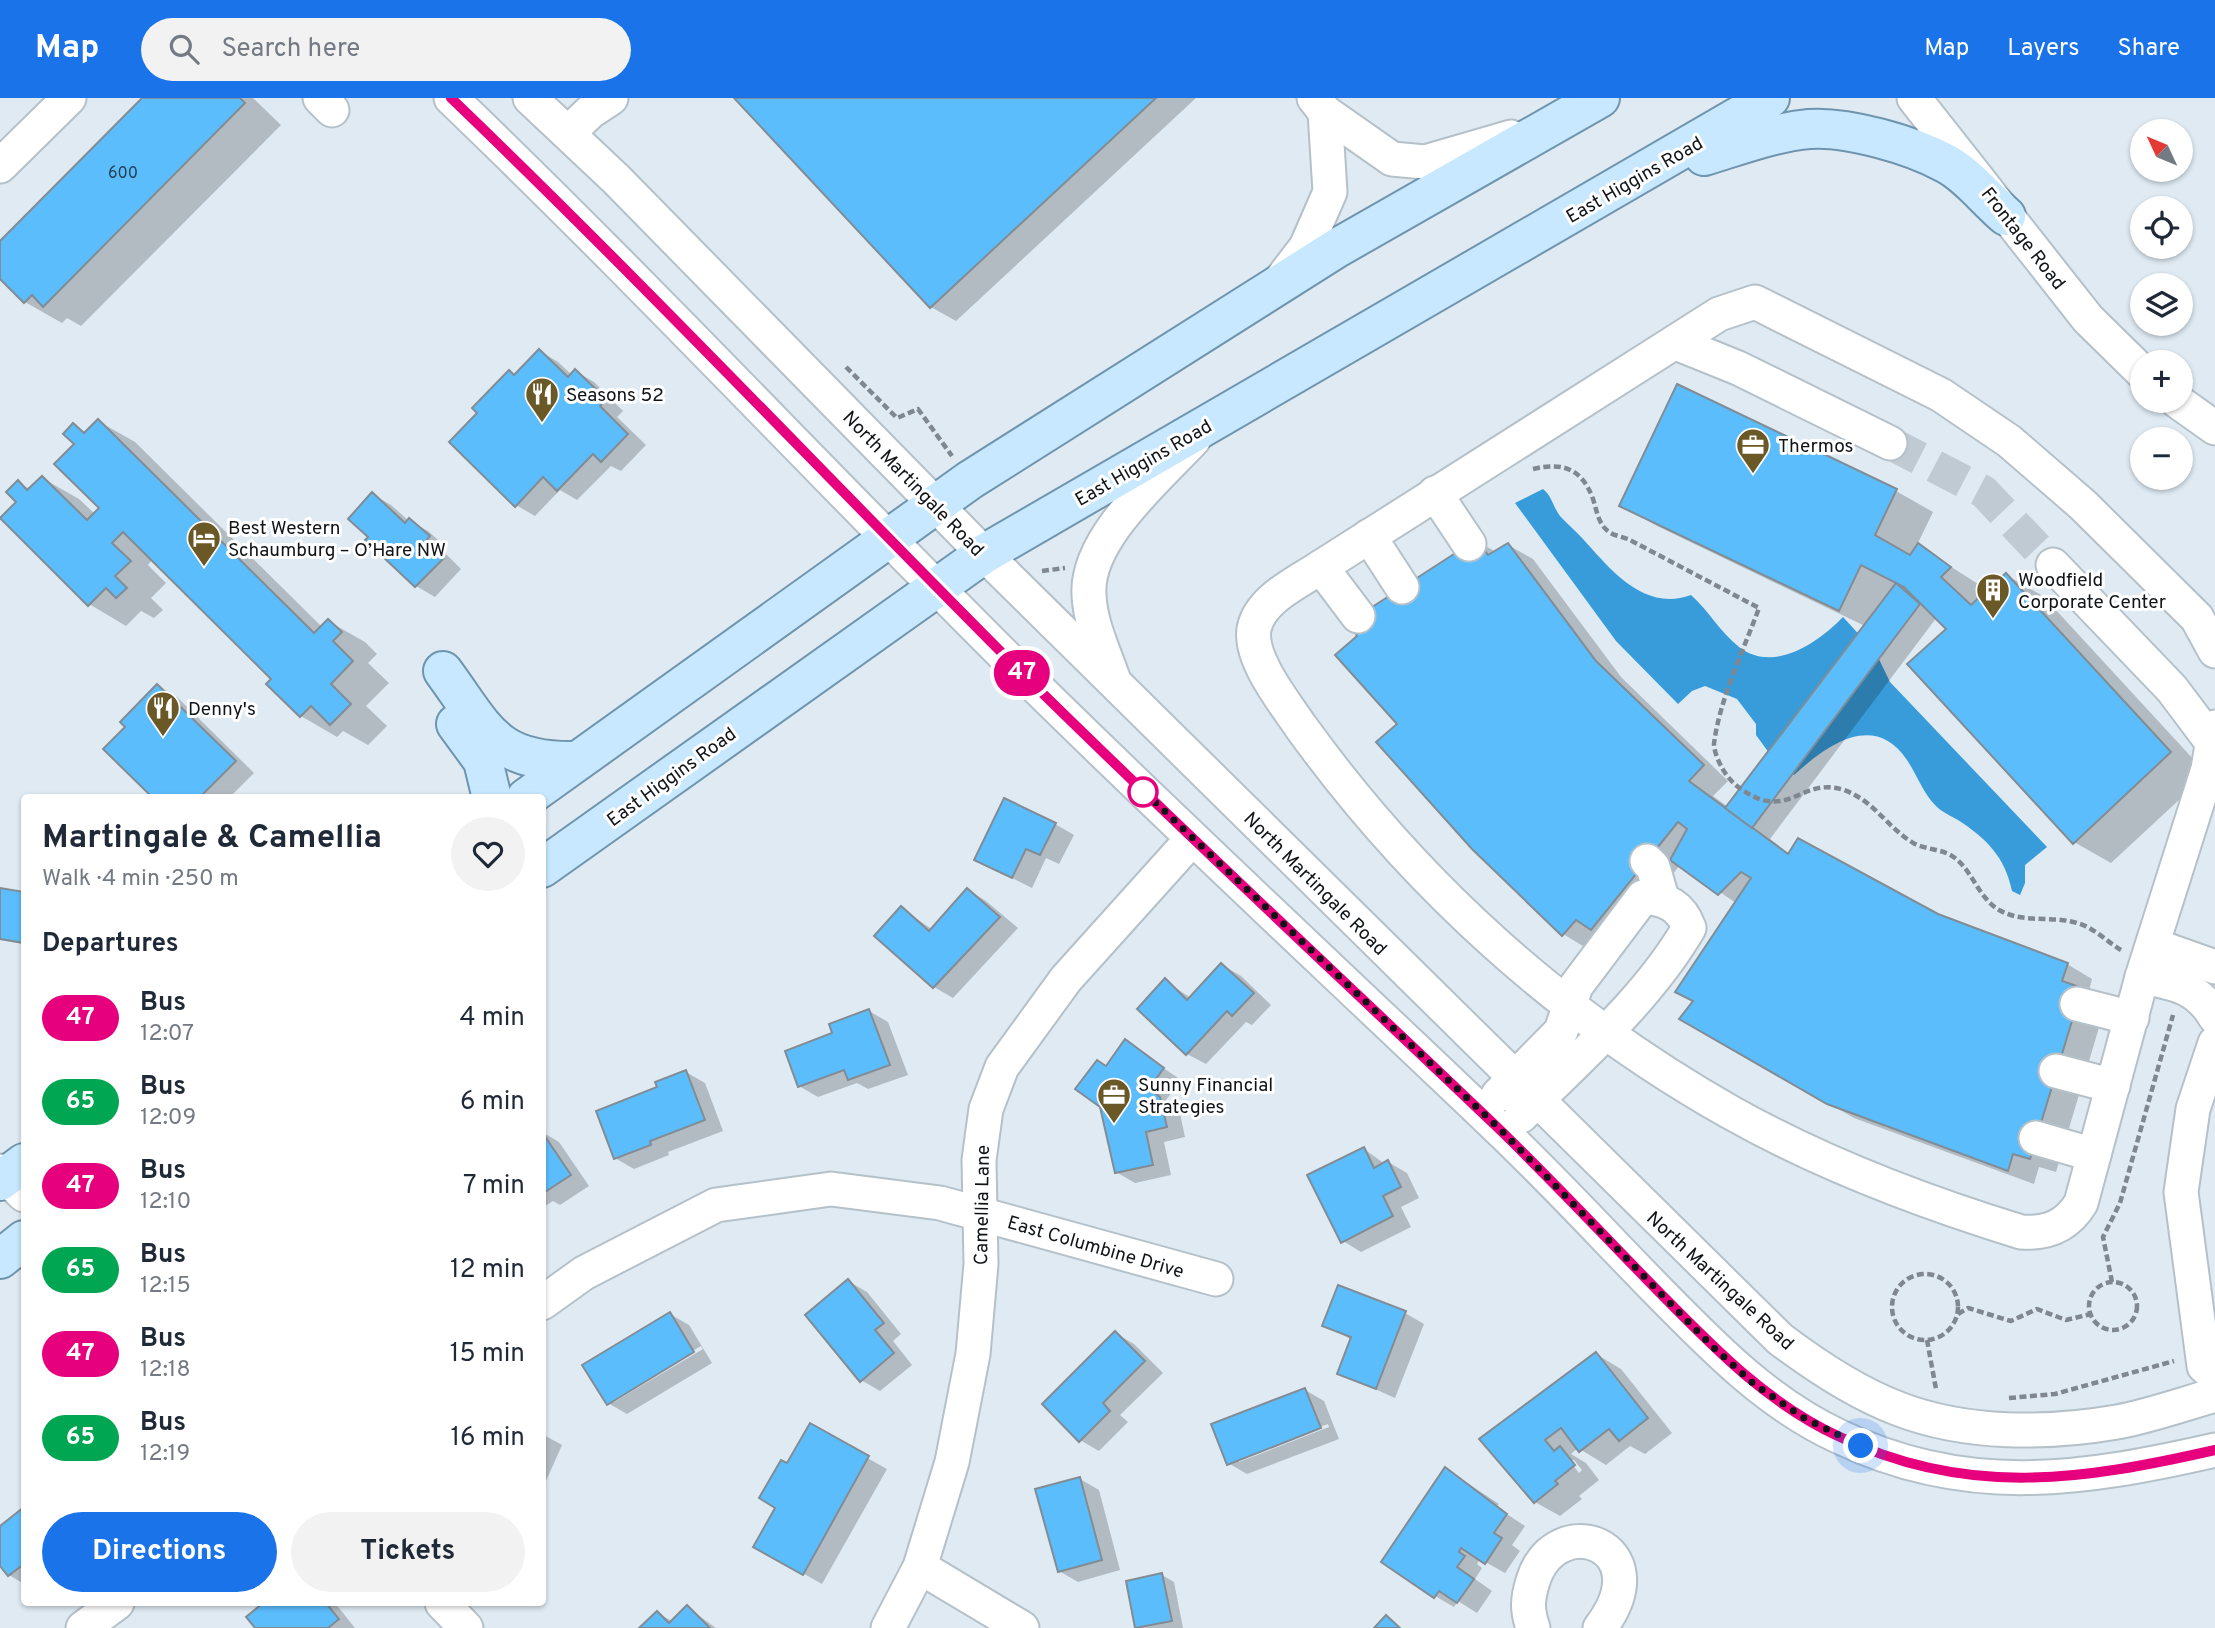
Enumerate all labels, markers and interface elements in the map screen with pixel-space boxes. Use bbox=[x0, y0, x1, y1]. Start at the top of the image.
search box bbox=[141, 18, 631, 81]
text: Map bbox=[35, 28, 99, 70]
icon: search bbox=[165, 30, 203, 68]
text: Search here bbox=[221, 33, 360, 66]
text: Map bbox=[1924, 34, 1969, 64]
text: Layers bbox=[2007, 34, 2079, 64]
text: Share bbox=[2117, 34, 2180, 64]
north arrow bbox=[2130, 119, 2193, 182]
map controls bbox=[2130, 119, 2193, 490]
street label: East Higgins Road bbox=[1562, 132, 1708, 230]
house number: 600 bbox=[108, 164, 138, 184]
street label: Frontage Road bbox=[1975, 183, 2070, 295]
button: locate bbox=[2130, 196, 2193, 259]
button: layers bbox=[2130, 273, 2193, 336]
button: + bbox=[2130, 350, 2193, 413]
restaurant icon: Seasons 52 bbox=[523, 375, 561, 424]
place label: Seasons 52 bbox=[566, 384, 664, 408]
street label: North Martingale Road bbox=[837, 407, 988, 562]
street label: East Higgins Road bbox=[1071, 415, 1217, 513]
office icon: Thermos bbox=[1734, 426, 1772, 475]
button: − bbox=[2130, 427, 2193, 490]
place label: Thermos bbox=[1778, 435, 1853, 459]
place label: Best Western Schaumburg – O’Hare NW bbox=[228, 517, 446, 563]
hotel icon: Best Western Schaumburg – O’Hare NW bbox=[185, 519, 223, 568]
place label: Woodfield Corporate Center bbox=[2018, 569, 2167, 615]
building icon: Woodfield Corporate Center bbox=[1974, 571, 2012, 620]
line badge: 47 bbox=[990, 650, 1054, 696]
text: 47 bbox=[1008, 658, 1036, 688]
restaurant icon: Denny's bbox=[144, 689, 182, 738]
place label: Denny's bbox=[188, 698, 256, 722]
street label: East Higgins Road bbox=[603, 723, 742, 833]
unlabelled marker bbox=[1128, 777, 1158, 807]
street label: North Martingale Road bbox=[1238, 808, 1391, 961]
button: heart bbox=[451, 817, 525, 891]
text: Martingale & Camellia bbox=[42, 818, 382, 860]
text: Walk · 4 min · 250 m bbox=[42, 865, 239, 894]
text: Departures bbox=[42, 928, 179, 961]
text: Bus bbox=[140, 987, 186, 1020]
text: 4 min bbox=[459, 1002, 525, 1035]
text: 47 bbox=[66, 1003, 95, 1033]
text: 12:07 bbox=[140, 1020, 194, 1049]
text: Bus bbox=[140, 1071, 186, 1104]
place label: Sunny Financial Strategies bbox=[1138, 1074, 1273, 1120]
office icon: Sunny Financial Strategies bbox=[1095, 1076, 1133, 1125]
text: 6 min bbox=[460, 1086, 525, 1119]
text: 65 bbox=[66, 1087, 95, 1117]
text: 12:09 bbox=[140, 1104, 196, 1133]
street label: Camellia Lane bbox=[970, 1145, 996, 1265]
text: Bus bbox=[140, 1155, 186, 1188]
text: 7 min bbox=[463, 1170, 525, 1203]
text: 47 bbox=[66, 1171, 95, 1201]
text: 12:10 bbox=[140, 1188, 191, 1217]
street label: North Martingale Road bbox=[1641, 1207, 1799, 1356]
street label: East Columbine Drive bbox=[1004, 1211, 1187, 1285]
text: Bus bbox=[140, 1239, 186, 1272]
text: 12 min bbox=[450, 1254, 525, 1287]
text: 65 bbox=[66, 1255, 95, 1285]
text: 12:15 bbox=[140, 1272, 191, 1301]
text: Bus bbox=[140, 1323, 186, 1356]
text: 15 min bbox=[450, 1338, 525, 1371]
text: 47 bbox=[66, 1339, 95, 1369]
text: 12:18 bbox=[140, 1356, 190, 1385]
text: Bus bbox=[140, 1407, 186, 1440]
text: 16 min bbox=[450, 1422, 525, 1455]
text: 65 bbox=[66, 1423, 95, 1453]
your location bbox=[1843, 1428, 1878, 1463]
text: 12:19 bbox=[140, 1440, 190, 1469]
button: Directions bbox=[42, 1512, 277, 1592]
button: Tickets bbox=[291, 1512, 525, 1592]

